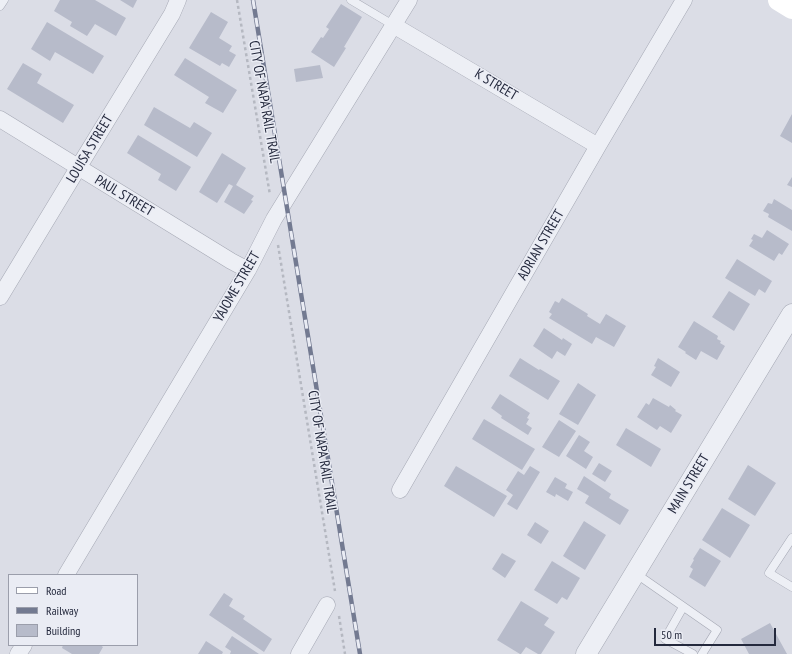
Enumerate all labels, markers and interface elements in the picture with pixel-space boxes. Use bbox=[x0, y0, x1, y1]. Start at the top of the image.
street label: CITY OF NAPA RAIL TRAIL bbox=[245, 39, 283, 165]
street label: K STREET bbox=[471, 66, 521, 104]
street label: LOUISA STREET bbox=[63, 112, 117, 186]
street label: PAUL STREET bbox=[92, 172, 156, 220]
street label: ADRIAN STREET bbox=[514, 207, 568, 283]
street label: YAJOME STREET bbox=[210, 249, 264, 325]
street label: CITY OF NAPA RAIL TRAIL bbox=[304, 389, 340, 515]
street label: MAIN STREET bbox=[665, 451, 713, 517]
legend bbox=[8, 574, 138, 646]
text: Road bbox=[46, 583, 66, 598]
text: Railway bbox=[46, 603, 78, 618]
scale bar bbox=[656, 620, 778, 646]
text: Building bbox=[46, 623, 81, 638]
text: 50 m bbox=[661, 627, 682, 642]

